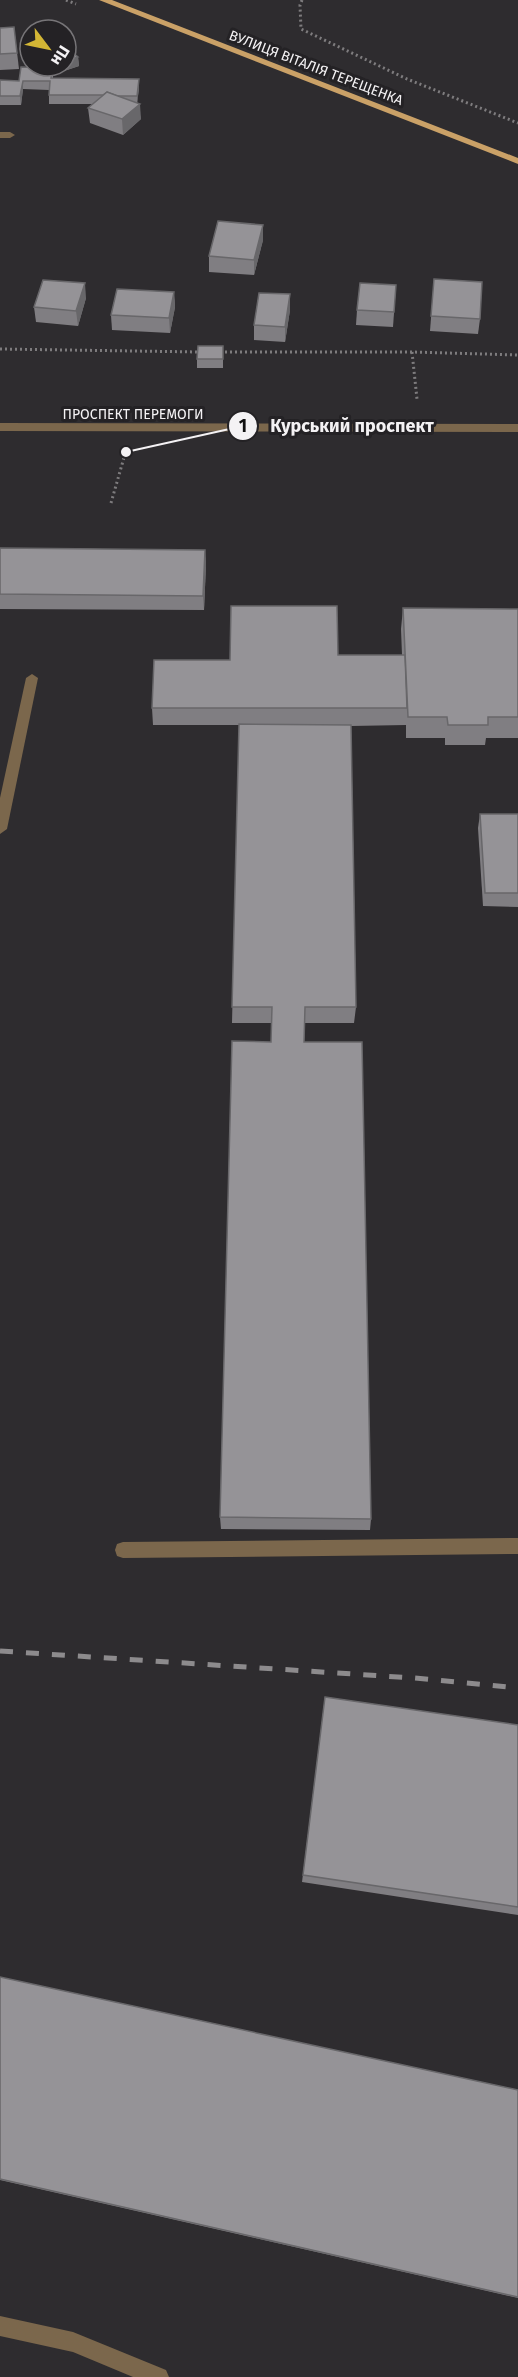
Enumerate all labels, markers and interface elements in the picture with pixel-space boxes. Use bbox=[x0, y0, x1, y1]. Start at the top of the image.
north arrow bbox=[18, 18, 78, 78]
street label: ВУЛИЦЯ ВІТАЛІЯ ТЕРЕЩЕНКА bbox=[227, 27, 405, 109]
text: Пн bbox=[47, 42, 74, 69]
street label: ПРОСПЕКТ ПЕРЕМОГИ bbox=[63, 406, 203, 423]
callout: Курський проспект bbox=[228, 408, 446, 444]
text: 1 bbox=[239, 415, 247, 437]
text: Курський проспект bbox=[270, 415, 434, 437]

